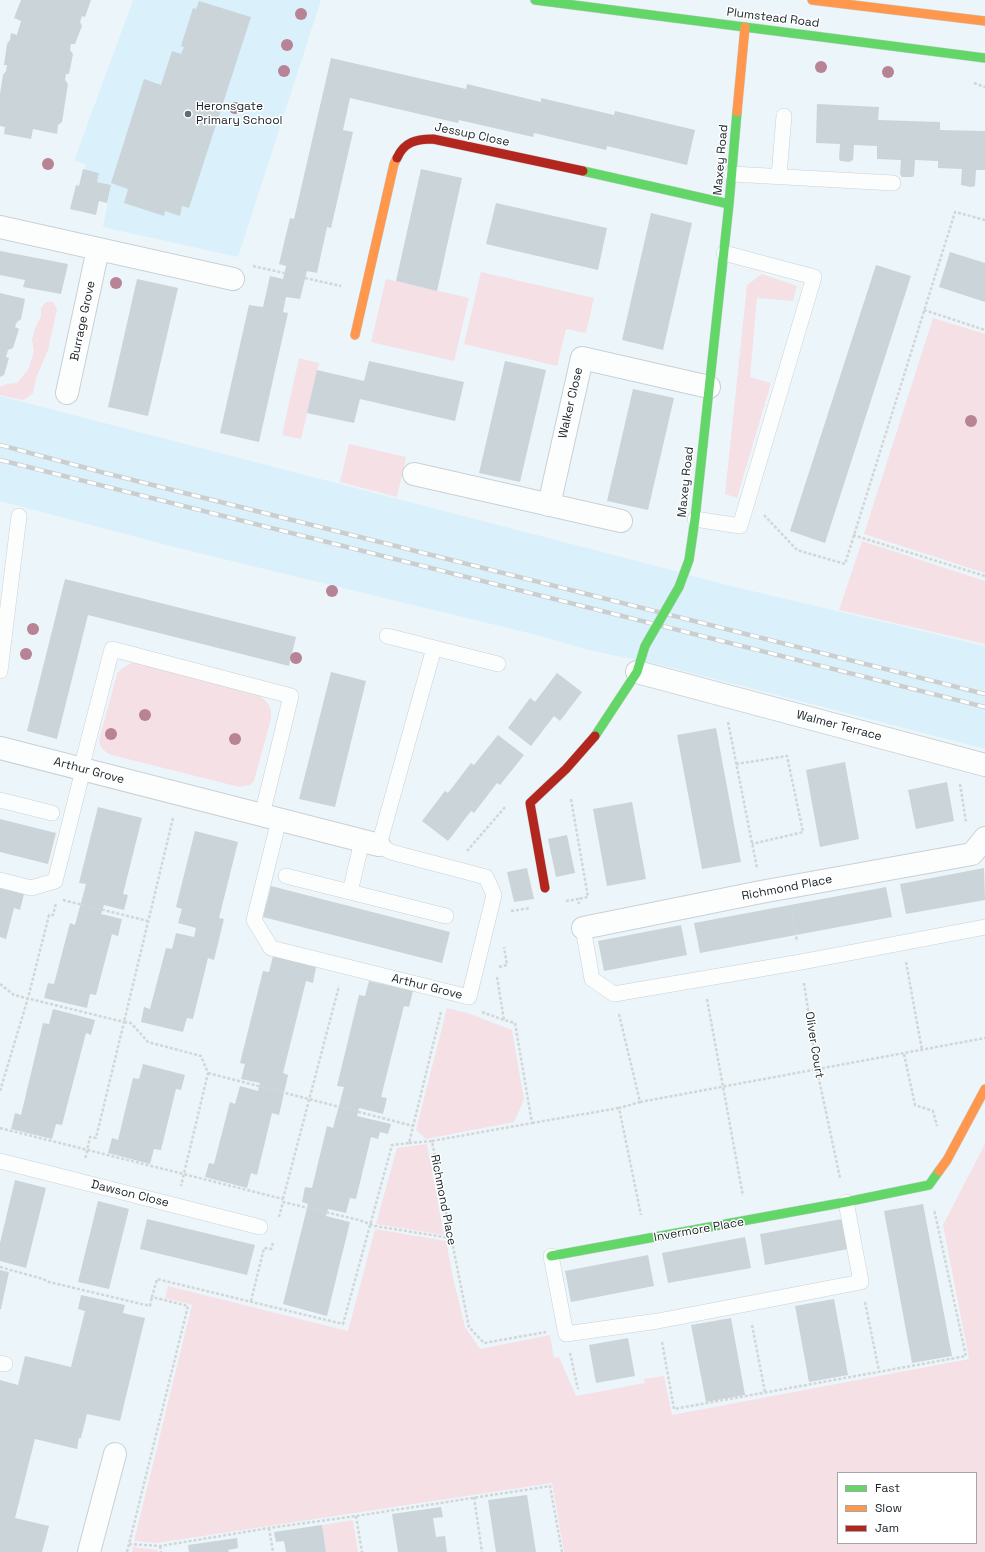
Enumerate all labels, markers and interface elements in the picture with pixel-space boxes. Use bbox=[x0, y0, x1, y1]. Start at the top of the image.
street label: Plumstead Road bbox=[726, 5, 820, 31]
place label: Heronsgate Primary School bbox=[196, 100, 283, 128]
marker: Heronsgate Primary School bbox=[183, 109, 193, 119]
street label: Jessup Close bbox=[433, 120, 511, 150]
street label: Maxey Road bbox=[711, 124, 731, 196]
street label: Burrage Grove bbox=[67, 280, 99, 362]
street label: Walker Close bbox=[556, 366, 586, 440]
street label: Maxey Road bbox=[675, 446, 697, 518]
street label: Walmer Terrace bbox=[795, 708, 883, 744]
street label: Arthur Grove bbox=[52, 755, 126, 787]
street label: Richmond Place bbox=[740, 872, 834, 904]
street label: Arthur Grove bbox=[390, 971, 464, 1003]
street label: Oliver Court bbox=[802, 1011, 826, 1079]
street label: Richmond Place bbox=[427, 1153, 459, 1247]
street label: Dawson Close bbox=[89, 1177, 171, 1211]
street label: Invermore Place bbox=[653, 1215, 745, 1245]
legend bbox=[837, 1472, 977, 1544]
text: Fast bbox=[875, 1480, 900, 1496]
text: Slow bbox=[875, 1500, 902, 1516]
text: Jam bbox=[875, 1520, 899, 1536]

